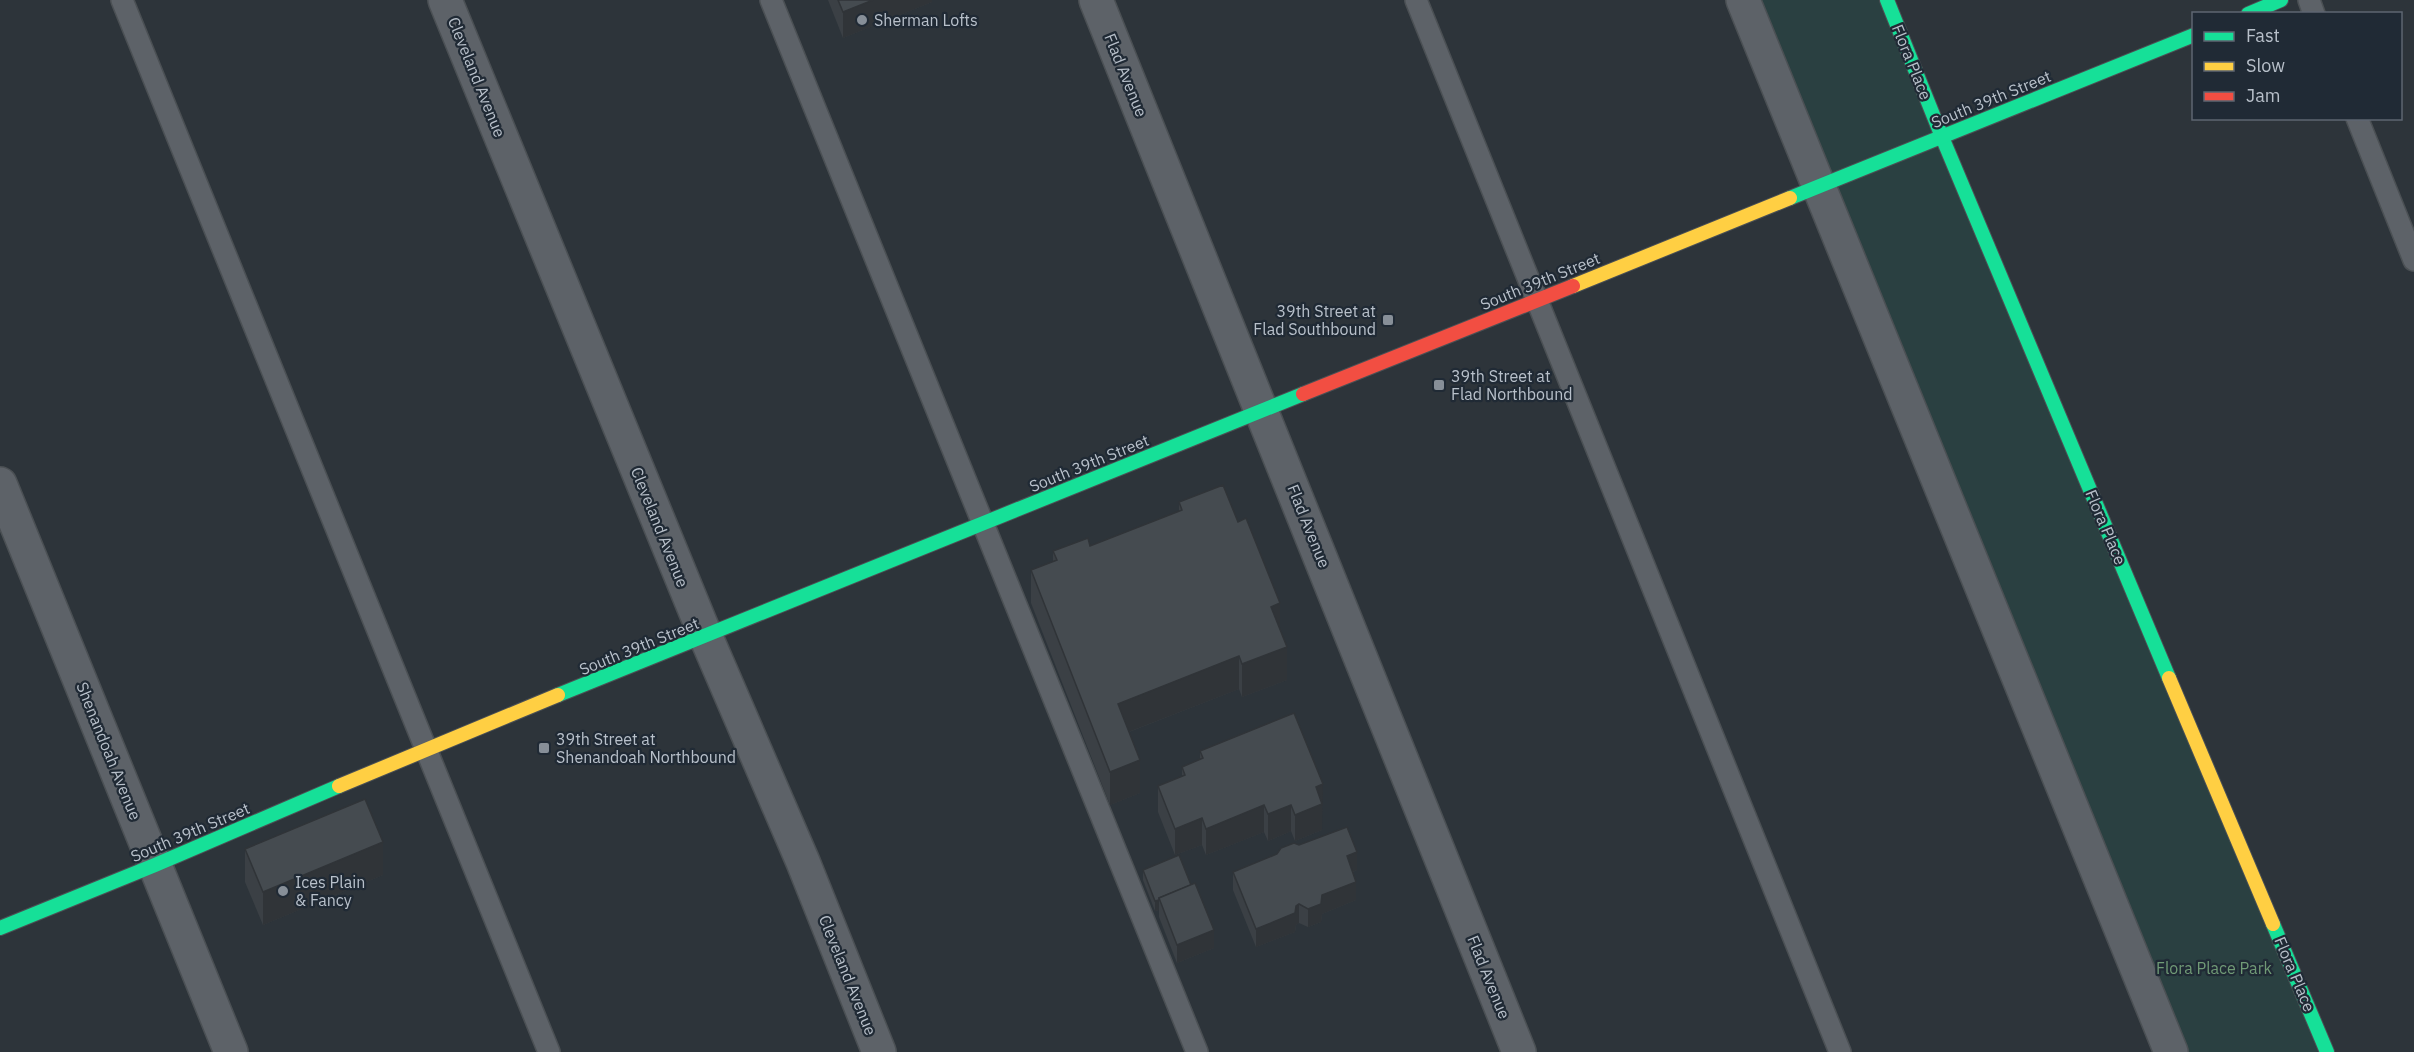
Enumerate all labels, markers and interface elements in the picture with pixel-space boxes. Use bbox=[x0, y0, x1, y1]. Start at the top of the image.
place label: Sherman Lofts bbox=[874, 10, 978, 30]
legend bbox=[2192, 12, 2402, 120]
marker: Sherman Lofts bbox=[855, 13, 869, 27]
street label: Cleveland Avenue bbox=[444, 14, 510, 140]
street label: Flora Place bbox=[1888, 21, 1936, 103]
text: Fast bbox=[2246, 24, 2280, 47]
street label: Flad Avenue bbox=[1100, 30, 1152, 120]
text: Slow bbox=[2246, 54, 2285, 77]
street label: South 39th Street bbox=[1928, 66, 2054, 132]
text: Jam bbox=[2246, 84, 2281, 107]
street label: South 39th Street bbox=[1477, 248, 1603, 314]
place label: 39th Street at Flad Southbound bbox=[1253, 301, 1376, 339]
marker: 39th Street at Flad Southbound bbox=[1381, 313, 1395, 327]
place label: 39th Street at Flad Northbound bbox=[1451, 366, 1573, 404]
marker: 39th Street at Flad Northbound bbox=[1432, 378, 1446, 392]
street label: South 39th Street bbox=[1026, 430, 1152, 496]
street label: Cleveland Avenue bbox=[627, 464, 693, 590]
street label: Flad Avenue bbox=[1283, 481, 1335, 571]
street label: Flora Place bbox=[2081, 486, 2131, 568]
street label: South 39th Street bbox=[576, 613, 702, 679]
street label: Shenandoah Avenue bbox=[72, 679, 146, 823]
place label: 39th Street at Shenandoah Northbound bbox=[556, 729, 736, 767]
marker: 39th Street at Shenandoah Northbound bbox=[537, 741, 551, 755]
street label: South 39th Street bbox=[127, 798, 253, 866]
place label: Ices Plain & Fancy bbox=[295, 872, 365, 910]
marker: Ices Plain & Fancy bbox=[276, 884, 290, 898]
street label: Cleveland Avenue bbox=[815, 912, 881, 1038]
street label: Flad Avenue bbox=[1463, 932, 1515, 1022]
street label: Flora Place bbox=[2270, 933, 2320, 1015]
park label: Flora Place Park bbox=[2156, 958, 2273, 978]

